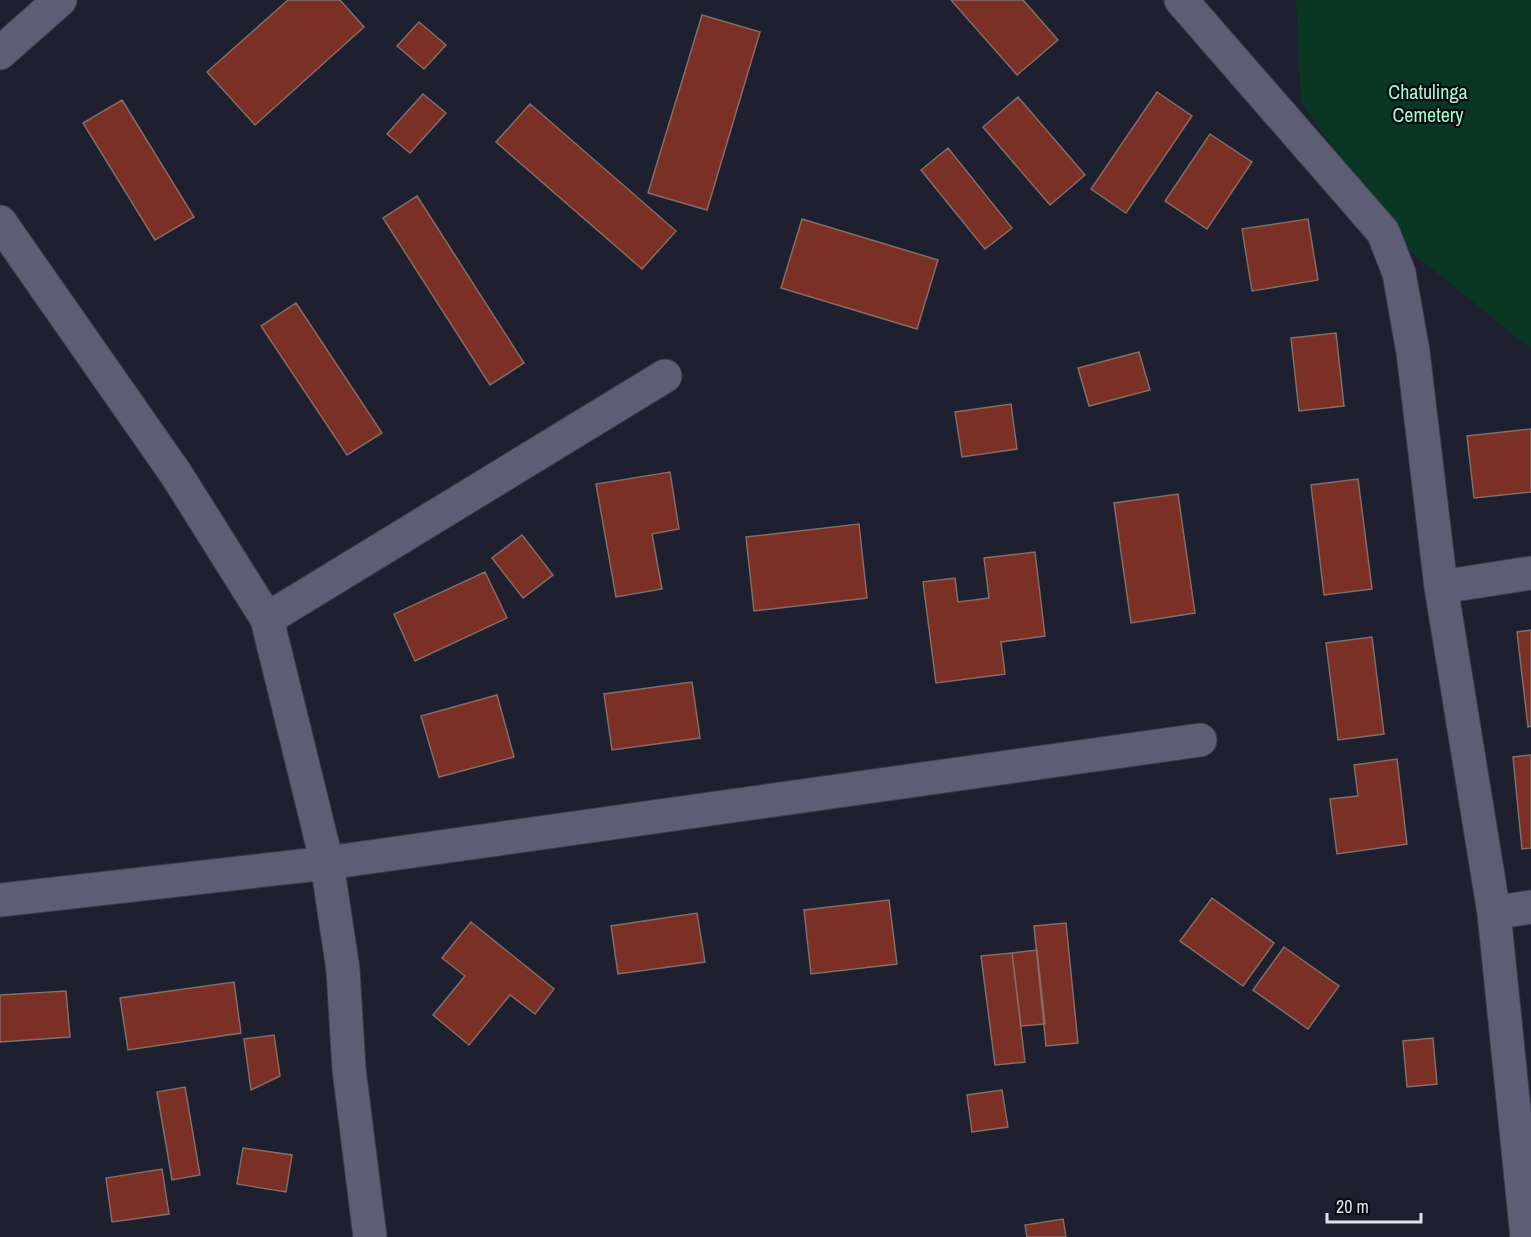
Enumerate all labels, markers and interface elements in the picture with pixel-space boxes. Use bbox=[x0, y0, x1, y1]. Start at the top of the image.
park label: Chatulinga Cemetery bbox=[1388, 78, 1468, 128]
scale bar bbox=[1327, 1186, 1422, 1224]
text: 20 m bbox=[1336, 1194, 1369, 1219]

